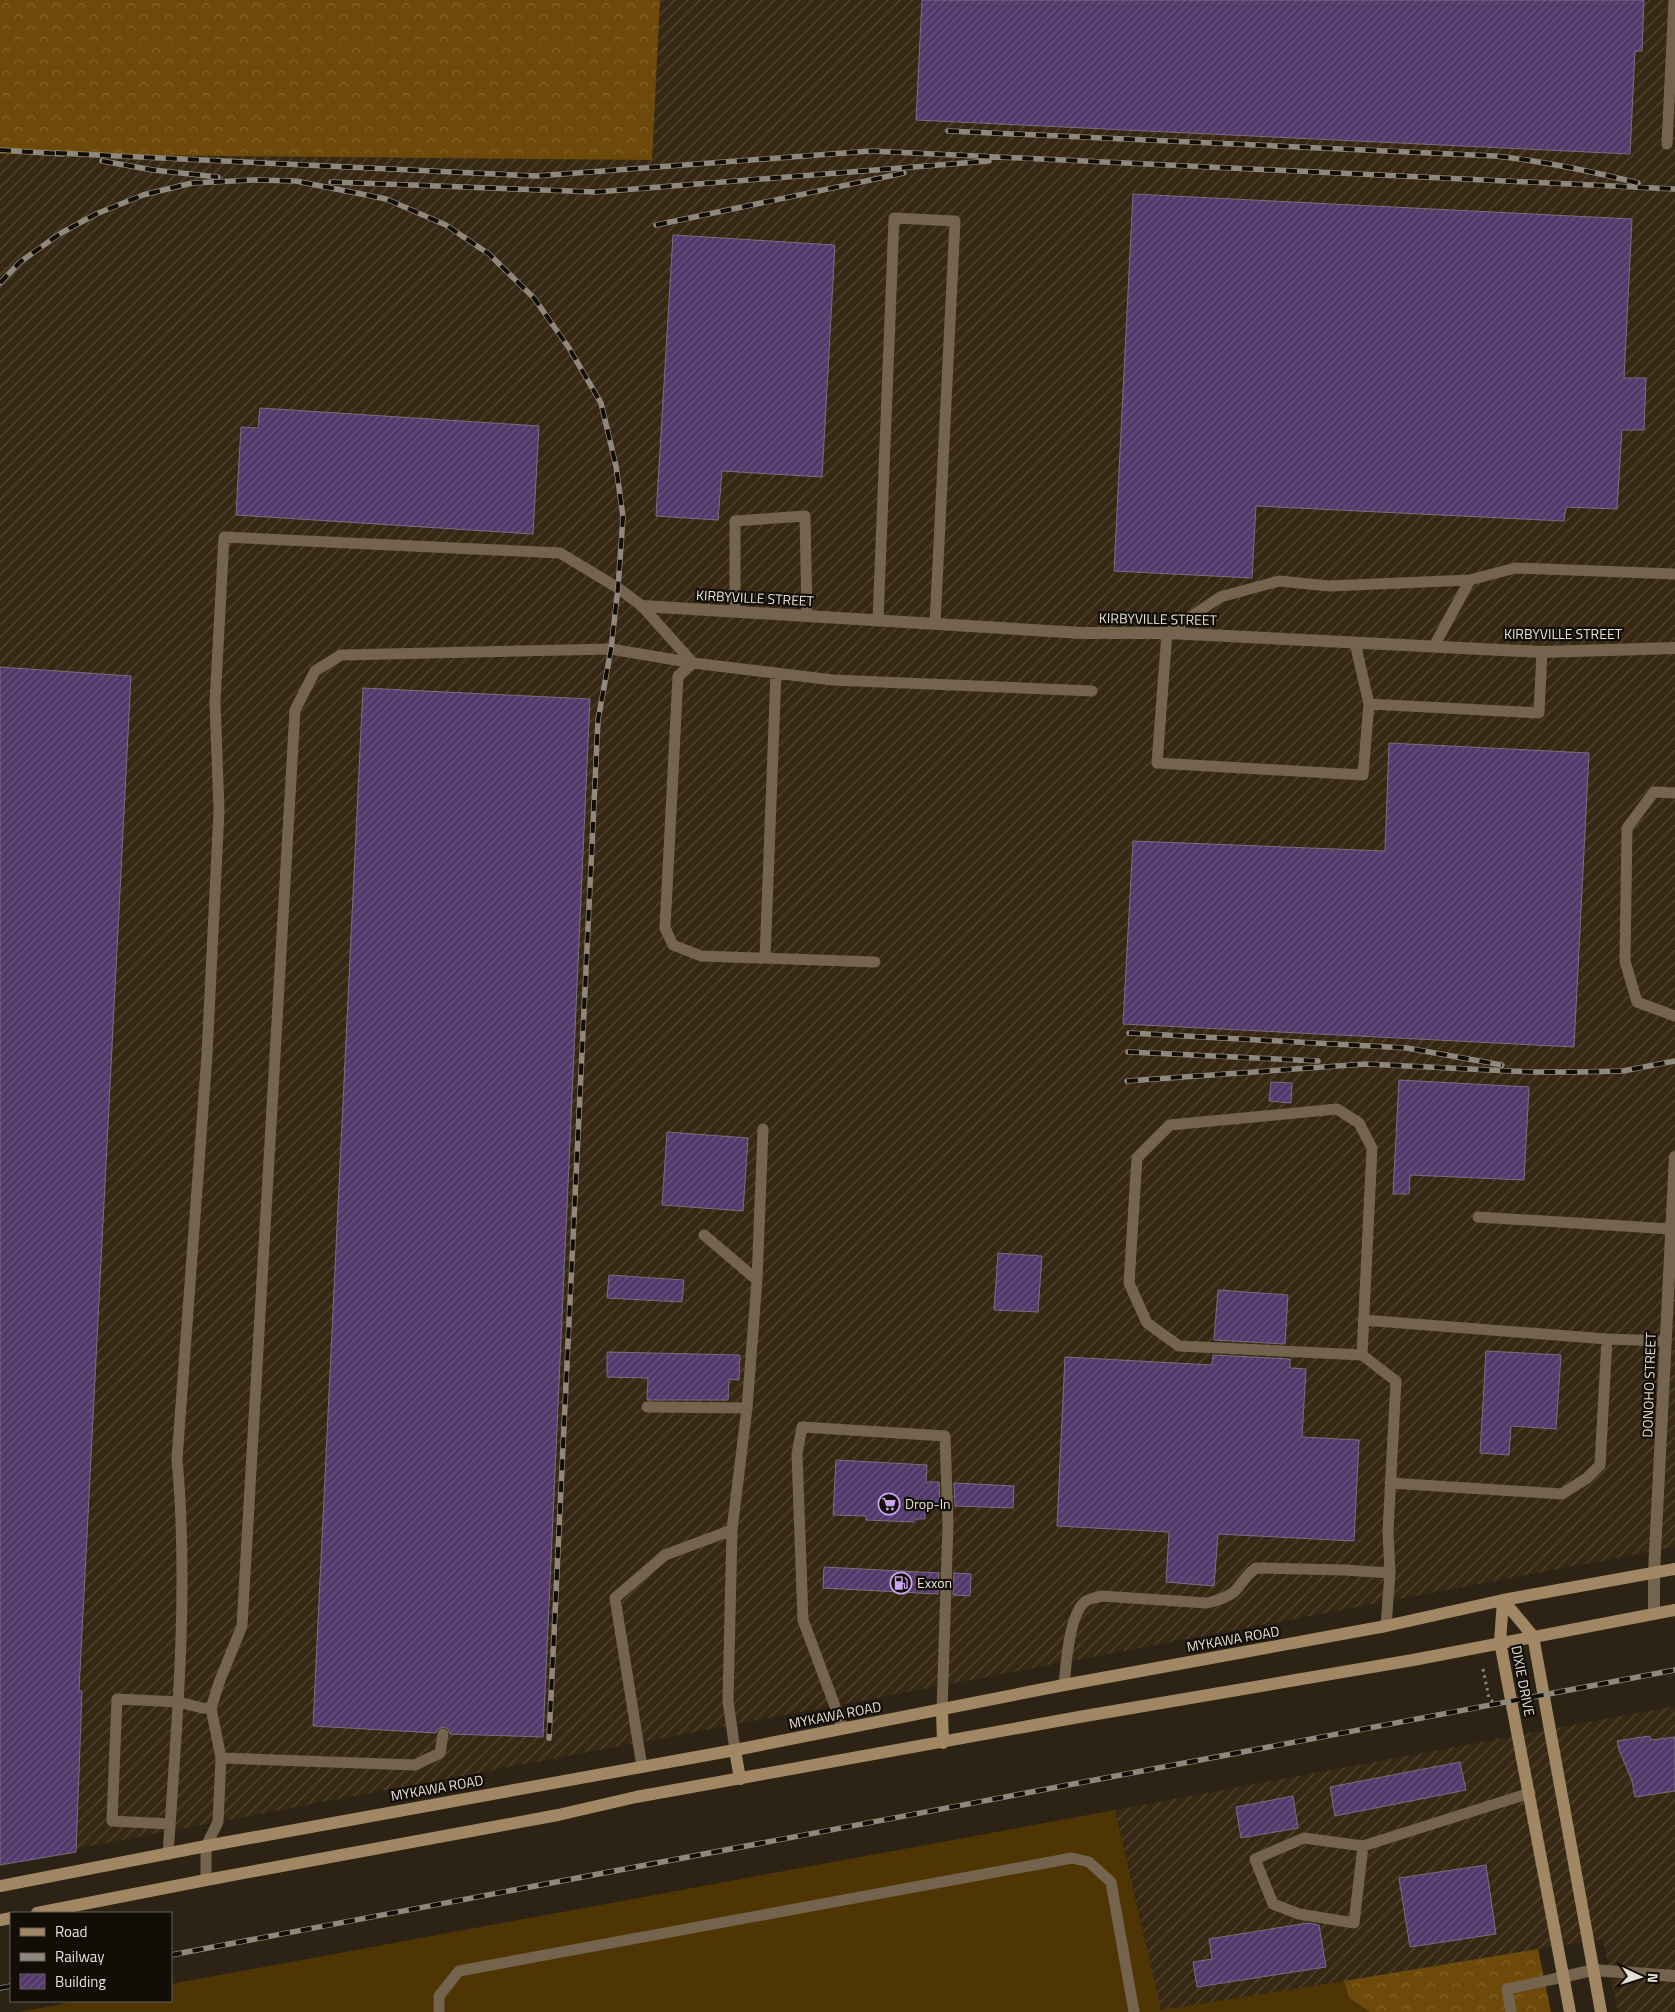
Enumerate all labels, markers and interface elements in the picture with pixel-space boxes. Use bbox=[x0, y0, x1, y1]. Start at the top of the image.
street label: KIRBYVILLE STREET bbox=[696, 584, 815, 611]
street label: KIRBYVILLE STREET bbox=[1099, 607, 1218, 630]
street label: KIRBYVILLE STREET bbox=[1504, 623, 1623, 644]
street label: DONOHO STREET bbox=[1636, 1331, 1661, 1438]
supermarket icon: Drop-In bbox=[877, 1492, 901, 1516]
place label: Drop-In bbox=[905, 1493, 951, 1514]
fuel station icon: Exxon bbox=[889, 1571, 913, 1595]
place label: Exxon bbox=[917, 1572, 952, 1593]
street label: MYKAWA ROAD bbox=[1185, 1620, 1281, 1657]
street label: DIXIE DRIVE bbox=[1506, 1644, 1541, 1718]
street label: MYKAWA ROAD bbox=[787, 1695, 883, 1734]
street label: MYKAWA ROAD bbox=[389, 1769, 485, 1806]
legend bbox=[10, 1912, 172, 2002]
text: Road bbox=[55, 1920, 87, 1943]
text: Railway bbox=[55, 1945, 105, 1968]
north arrow bbox=[1615, 1952, 1665, 2002]
text: Building bbox=[55, 1970, 106, 1993]
text: N bbox=[1643, 1972, 1664, 1984]

